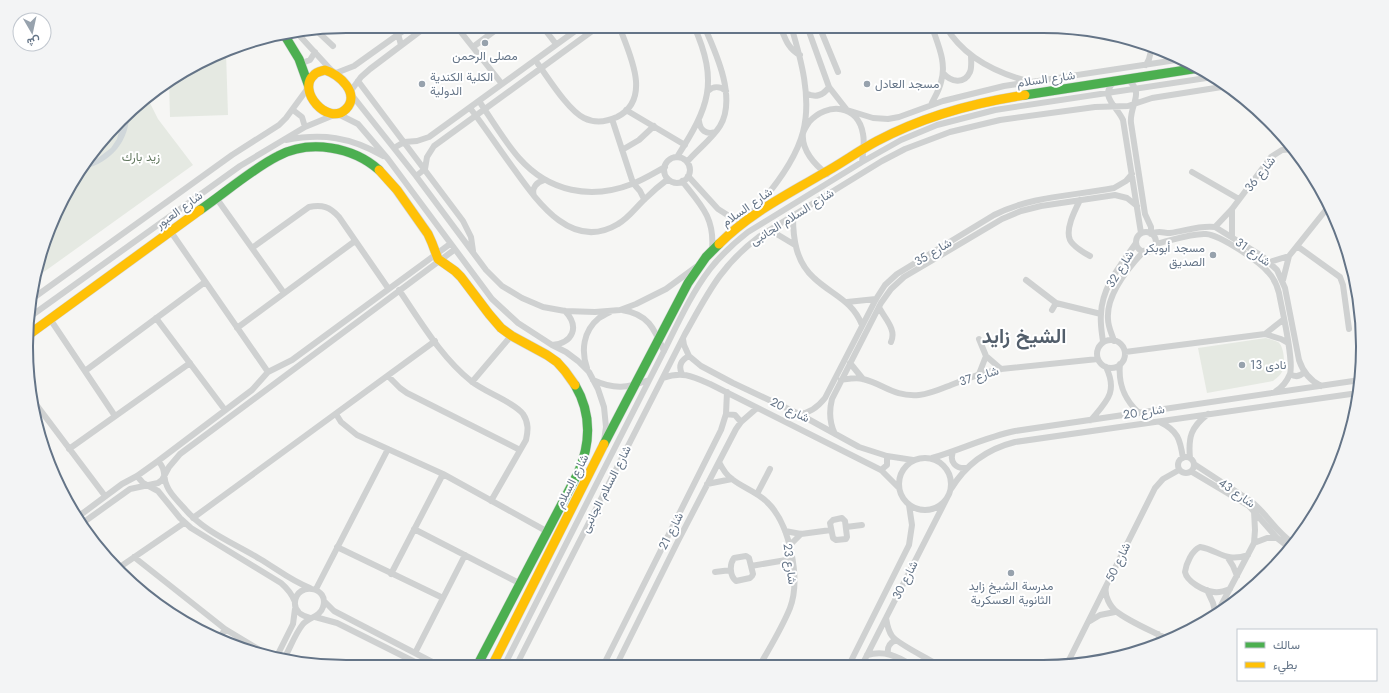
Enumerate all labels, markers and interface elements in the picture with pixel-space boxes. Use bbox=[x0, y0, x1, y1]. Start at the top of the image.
north arrow bbox=[12, 12, 52, 52]
text: ش bbox=[26, 33, 41, 51]
marker: مصلى الرحمن bbox=[480, 38, 490, 48]
place label: مصلى الرحمن bbox=[452, 47, 518, 65]
street label: شارع السلام bbox=[1016, 66, 1076, 92]
place label: الكلية الكندية الدولية bbox=[430, 68, 493, 100]
place label: مسجد العادل bbox=[875, 75, 939, 93]
marker: الكلية الكندية الدولية bbox=[417, 79, 427, 89]
marker: مسجد العادل bbox=[862, 79, 872, 89]
park label: زيد بارك bbox=[122, 148, 160, 166]
street label: شارع 36 bbox=[1240, 152, 1280, 196]
street label: شارع السلام bbox=[718, 183, 776, 231]
street label: شارع السلام الجانبى bbox=[746, 184, 838, 250]
street label: شارع العبور bbox=[151, 187, 206, 234]
street label: شارع 31 bbox=[1232, 233, 1274, 271]
street label: شارع 35 bbox=[911, 234, 955, 270]
place label: مسجد أبوبكر الصديق bbox=[1143, 239, 1205, 271]
street label: شارع 32 bbox=[1101, 247, 1139, 291]
marker: مسجد أبوبكر الصديق bbox=[1208, 250, 1218, 260]
district label: الشيخ زايد bbox=[982, 322, 1066, 351]
place label: نادى 13 bbox=[1250, 356, 1286, 374]
marker: نادى 13 bbox=[1237, 360, 1247, 370]
street label: شارع 37 bbox=[957, 361, 1001, 391]
street label: شارع 20 bbox=[767, 393, 813, 427]
street label: شارع 20 bbox=[1122, 400, 1166, 424]
street label: شارع السلام الجانبى bbox=[576, 442, 636, 536]
street label: شارع السلام bbox=[551, 451, 593, 511]
street label: شارع 43 bbox=[1215, 474, 1259, 512]
street label: شارع 21 bbox=[654, 509, 688, 553]
street label: شارع 50 bbox=[1101, 539, 1135, 585]
street label: شارع 23 bbox=[779, 542, 801, 586]
street label: شارع 30 bbox=[888, 557, 922, 603]
marker: مدرسة الشيخ زايد الثانوية العسكرية bbox=[1006, 568, 1016, 578]
place label: مدرسة الشيخ زايد الثانوية العسكرية bbox=[969, 577, 1053, 609]
legend bbox=[1237, 629, 1377, 681]
text: سالك bbox=[1273, 636, 1300, 654]
text: بطيء bbox=[1273, 656, 1297, 675]

